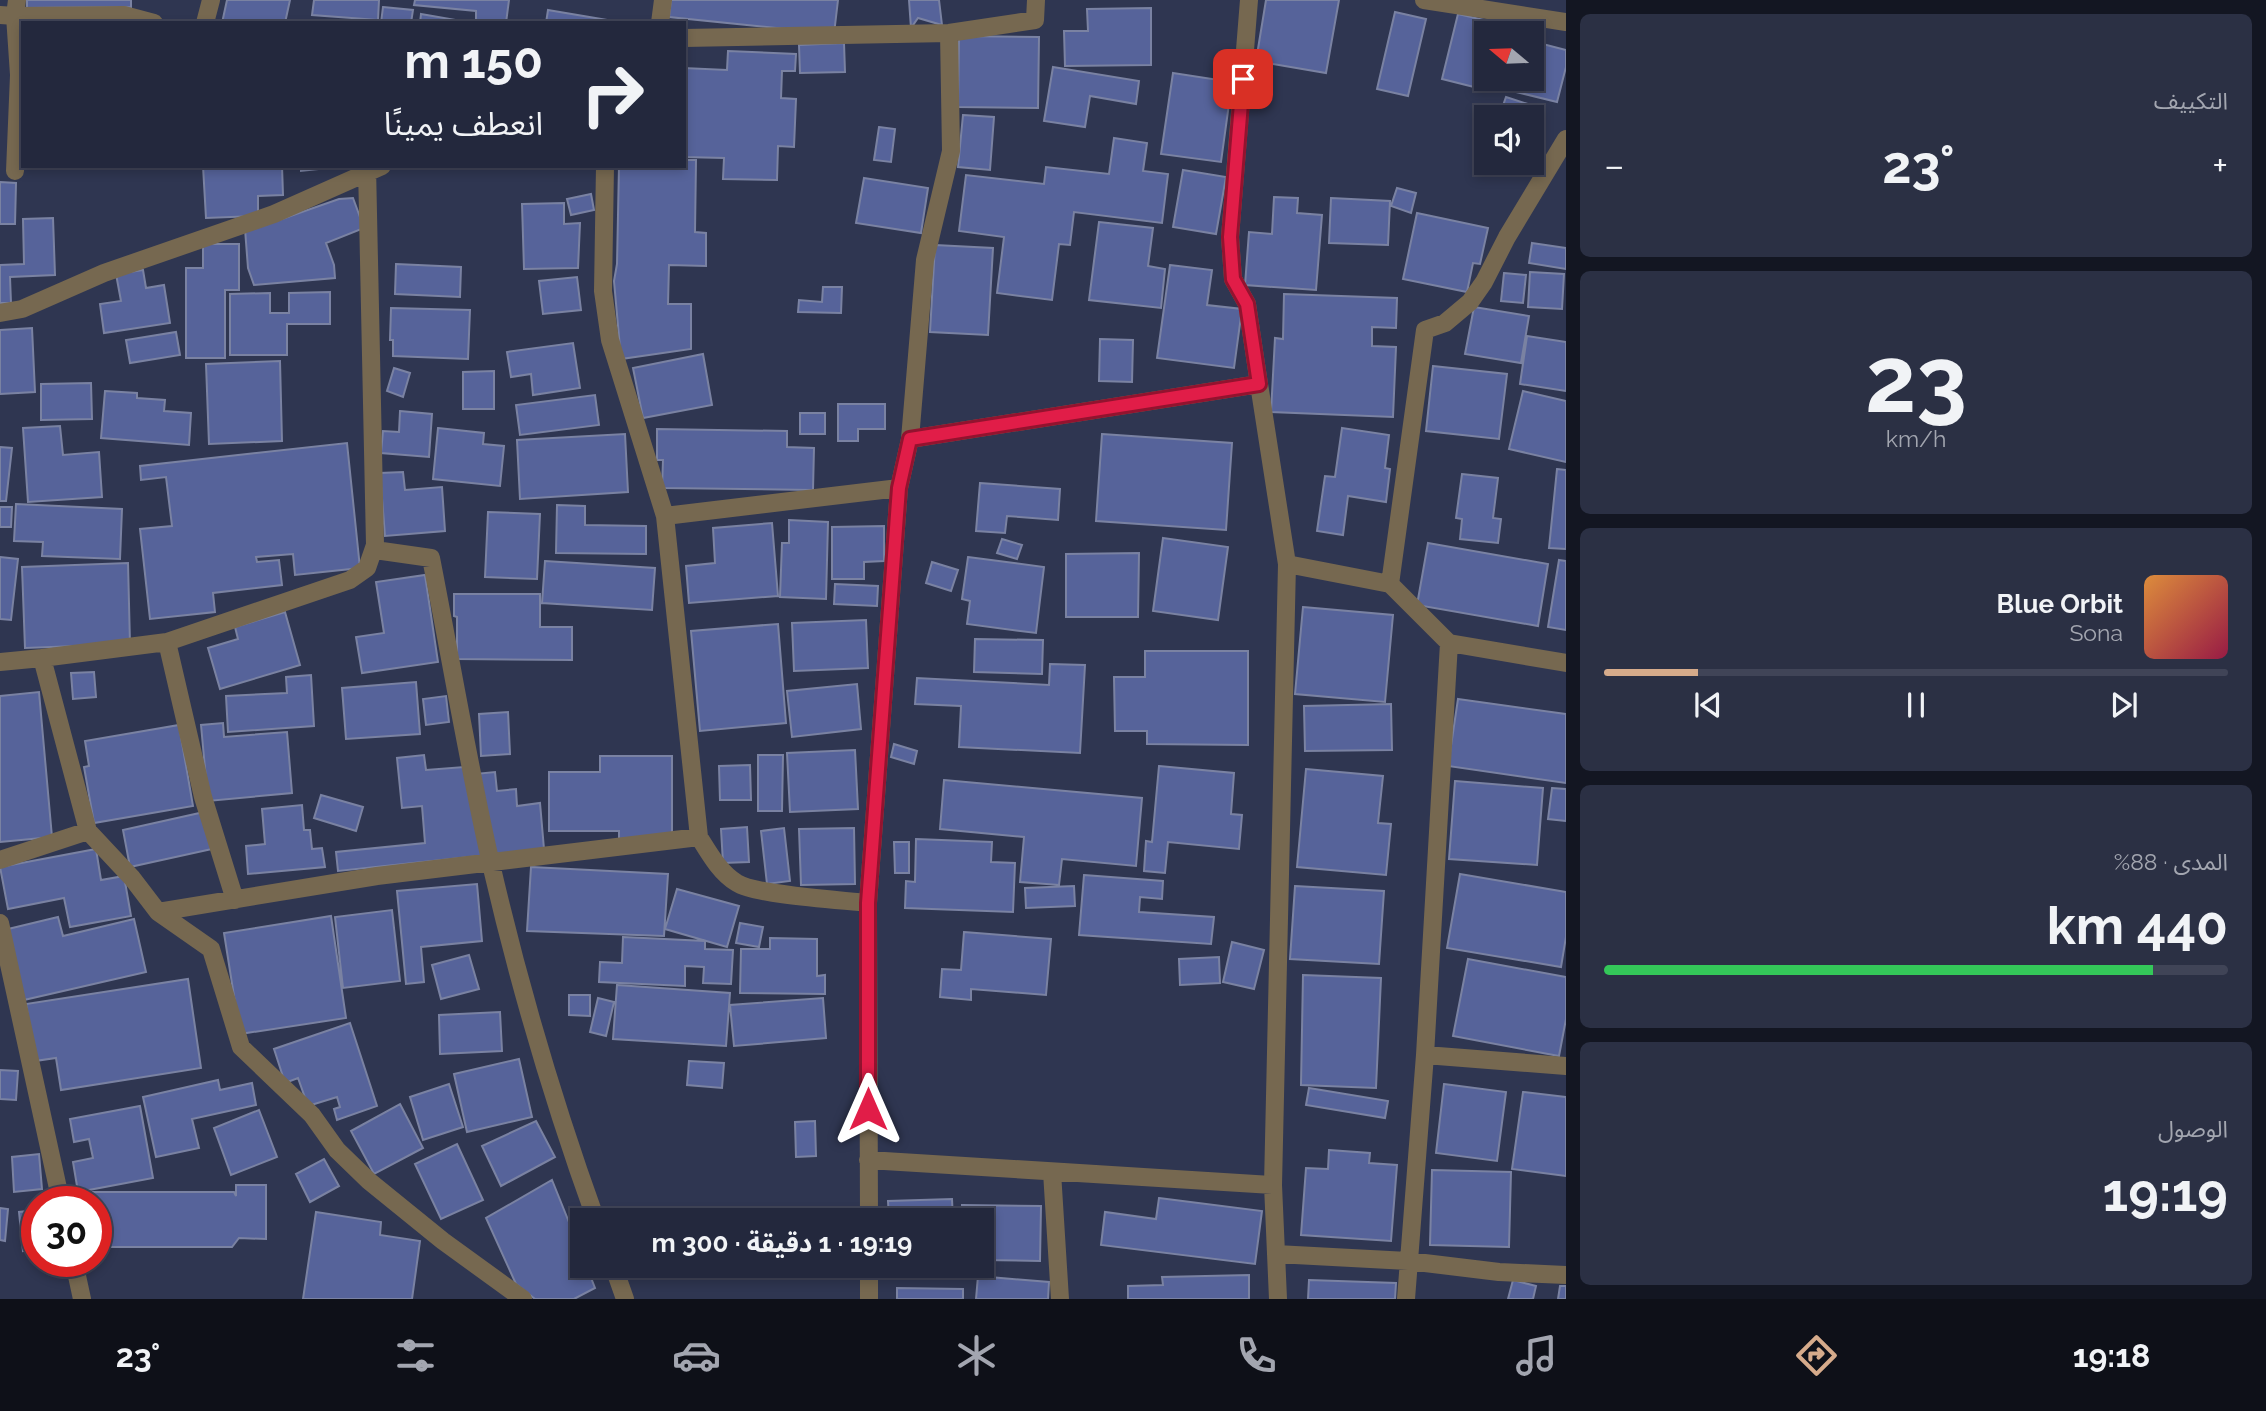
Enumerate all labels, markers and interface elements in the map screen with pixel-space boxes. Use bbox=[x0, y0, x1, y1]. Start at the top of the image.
north arrow bbox=[1474, 21, 1544, 91]
map controls bbox=[1474, 21, 1544, 175]
text: 150 m bbox=[404, 32, 543, 89]
icon: right bbox=[567, 49, 658, 140]
pin bbox=[1213, 49, 1273, 109]
icon: arrive bbox=[1224, 60, 1262, 98]
text: التكييف bbox=[2154, 87, 2228, 114]
text: انعطف يمينًا bbox=[384, 105, 543, 142]
button: sound bbox=[1474, 105, 1544, 175]
text: 23° bbox=[1882, 134, 1955, 195]
text: − bbox=[1604, 143, 1624, 188]
text: + bbox=[2212, 143, 2228, 188]
text: 23 bbox=[1865, 326, 1967, 433]
text: km/h bbox=[1886, 425, 1946, 452]
text: Blue Orbit bbox=[1997, 589, 2123, 619]
text: Sona bbox=[2069, 619, 2123, 646]
icon: previous bbox=[1689, 686, 1727, 724]
icon: pause bbox=[1897, 686, 1935, 724]
icon: next bbox=[2105, 686, 2143, 724]
text: المدى · 88% bbox=[2114, 848, 2228, 875]
text: 440 km bbox=[2047, 895, 2228, 956]
position arrow bbox=[831, 1072, 905, 1146]
text: الوصول bbox=[2158, 1115, 2228, 1142]
text: 19:19 bbox=[2103, 1162, 2228, 1223]
speed limit sign: 30 bbox=[21, 1186, 112, 1277]
text: 19:19 · 1 دقيقة · 300 m bbox=[652, 1228, 912, 1258]
icon: filters bbox=[391, 1331, 440, 1380]
icon: car bbox=[672, 1331, 721, 1380]
icon: climate bbox=[952, 1331, 1001, 1380]
icon: phone bbox=[1232, 1331, 1281, 1380]
icon: music bbox=[1512, 1331, 1561, 1380]
icon: directions bbox=[1792, 1331, 1841, 1380]
text: 23° bbox=[116, 1337, 160, 1374]
text: 19:18 bbox=[2073, 1337, 2150, 1374]

